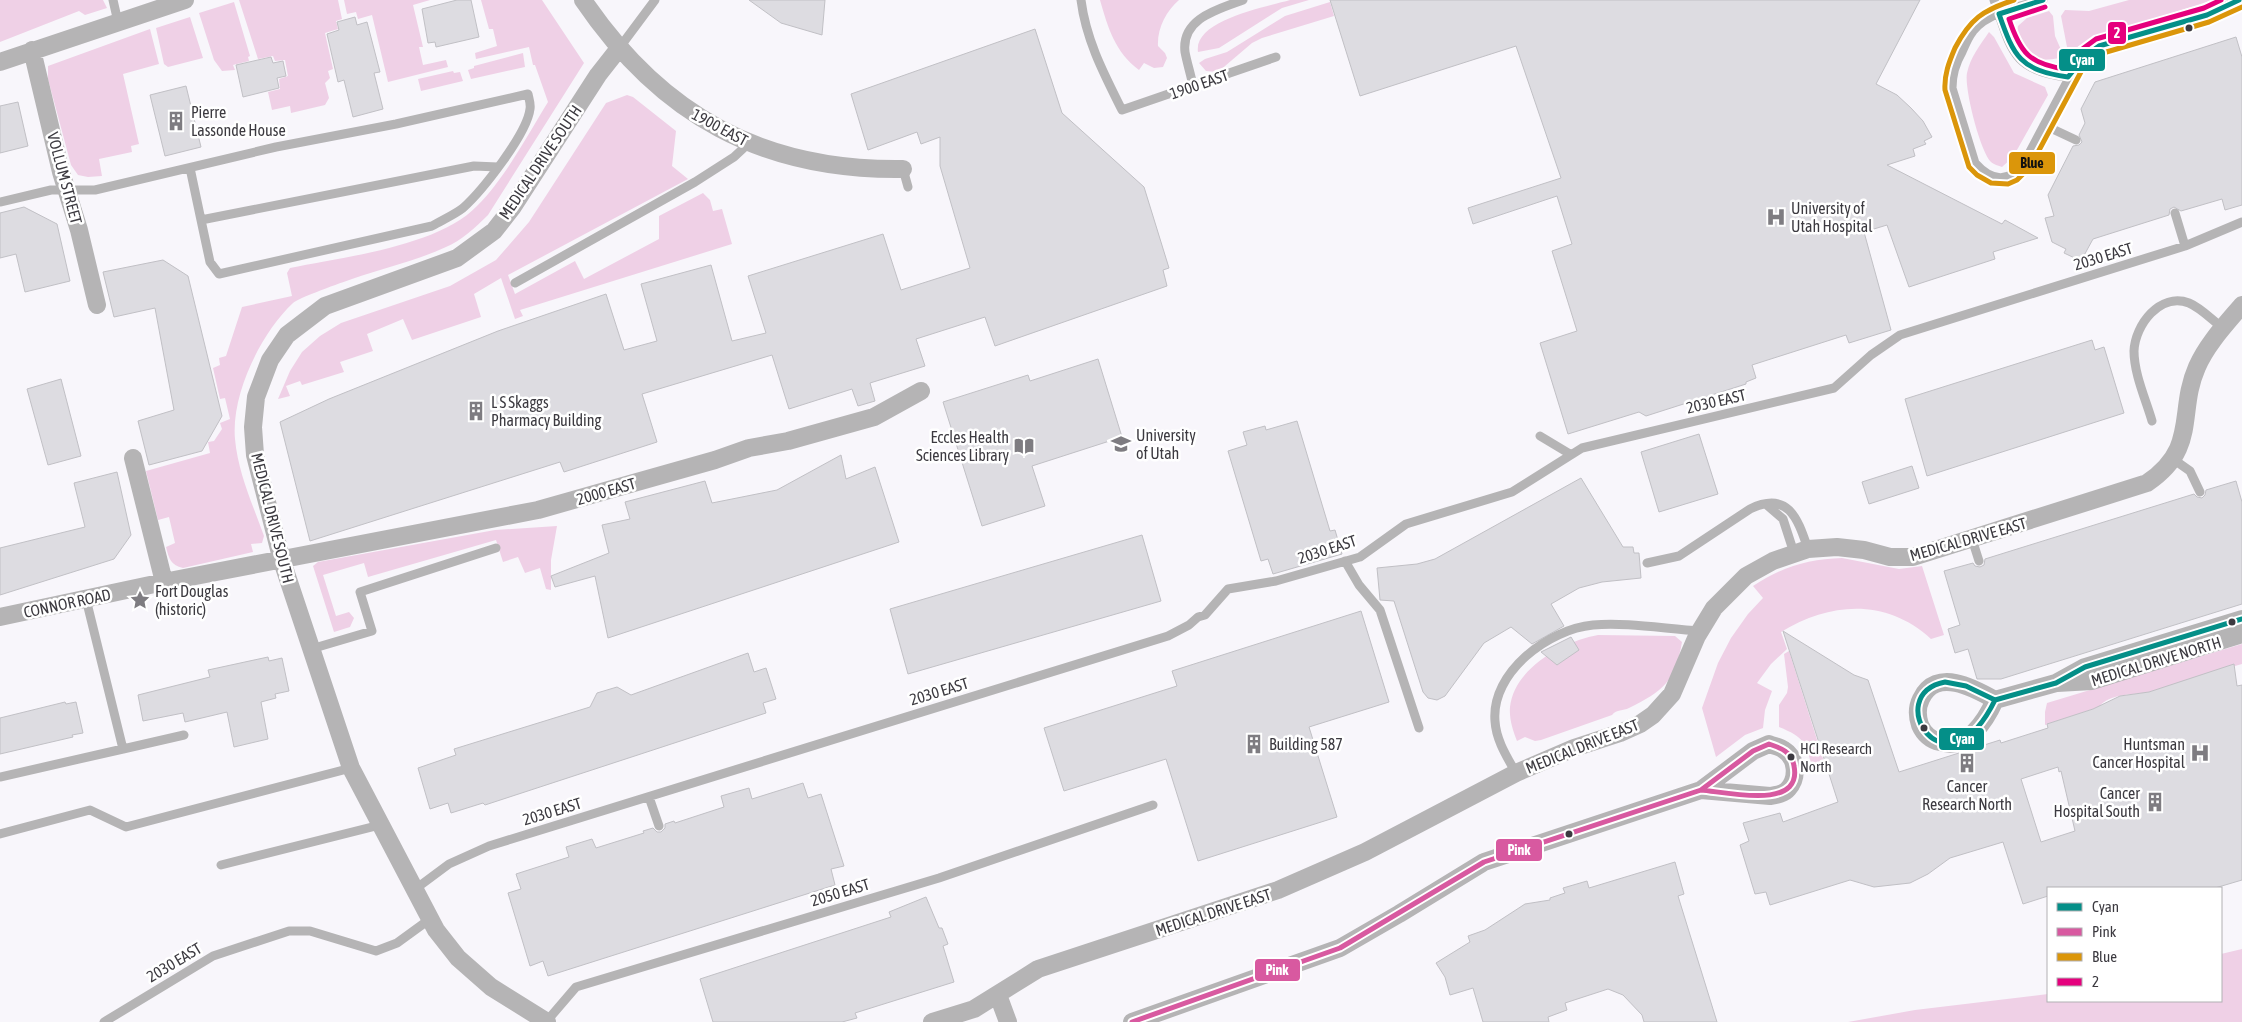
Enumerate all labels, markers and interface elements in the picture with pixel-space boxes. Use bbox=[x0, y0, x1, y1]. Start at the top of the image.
line badge: 2 bbox=[2107, 21, 2127, 45]
unlabelled marker bbox=[2184, 23, 2194, 33]
text: 2 bbox=[2114, 25, 2121, 41]
line badge: Cyan bbox=[2058, 48, 2106, 72]
text: Cyan bbox=[2069, 52, 2095, 68]
street label: 1900 EAST bbox=[1167, 66, 1231, 102]
street label: MEDICAL DRIVE SOUTH bbox=[495, 102, 585, 222]
place label: Pierre Lassonde House bbox=[191, 103, 286, 139]
street label: 1900 EAST bbox=[689, 105, 751, 149]
building icon: Pierre Lassonde House bbox=[165, 110, 187, 132]
street label: VOLLUM STREET bbox=[44, 130, 86, 226]
line badge: Blue bbox=[2008, 151, 2056, 175]
text: Blue bbox=[2020, 155, 2044, 171]
place label: University of Utah Hospital bbox=[1791, 199, 1873, 236]
hospital icon: University of Utah Hospital bbox=[1765, 206, 1787, 228]
street label: 2030 EAST bbox=[2071, 239, 2135, 273]
street label: 2030 EAST bbox=[1684, 385, 1748, 417]
place label: L S Skaggs Pharmacy Building bbox=[491, 393, 602, 430]
building icon: L S Skaggs Pharmacy Building bbox=[465, 400, 487, 422]
place label: University of Utah bbox=[1136, 426, 1196, 462]
place label: Eccles Health Sciences Library bbox=[916, 428, 1009, 465]
school or university icon: University of Utah bbox=[1110, 433, 1132, 455]
library icon: Eccles Health Sciences Library bbox=[1013, 435, 1035, 457]
street label: MEDICAL DRIVE SOUTH bbox=[248, 451, 298, 585]
street label: 2000 EAST bbox=[574, 474, 638, 508]
street label: MEDICAL DRIVE EAST bbox=[1908, 514, 2028, 564]
street label: 2030 EAST bbox=[1295, 531, 1359, 567]
place label: Fort Douglas (historic) bbox=[155, 582, 229, 619]
street label: CONNOR ROAD bbox=[22, 585, 112, 621]
place icon: Fort Douglas (historic) bbox=[129, 589, 151, 611]
unlabelled marker bbox=[2227, 617, 2237, 627]
street label: MEDICAL DRIVE NORTH bbox=[2089, 633, 2223, 689]
street label: 2030 EAST bbox=[907, 674, 971, 708]
street label: MEDICAL DRIVE EAST bbox=[1523, 715, 1641, 777]
unlabelled marker bbox=[1919, 723, 1929, 733]
line badge: Cyan bbox=[1938, 727, 1985, 751]
text: Cyan bbox=[1949, 731, 1975, 747]
building icon: Building 587 bbox=[1243, 733, 1265, 755]
place label: Building 587 bbox=[1269, 735, 1343, 754]
place label: Huntsman Cancer Hospital bbox=[2092, 735, 2186, 772]
place label: HCI Research North bbox=[1800, 740, 1872, 775]
hospital icon: Huntsman Cancer Hospital bbox=[2189, 742, 2211, 764]
marker: HCI Research North bbox=[1786, 752, 1796, 762]
building icon: Cancer Research North bbox=[1956, 752, 1978, 774]
place label: Cancer Research North bbox=[1922, 777, 2012, 813]
place label: Cancer Hospital South bbox=[2053, 784, 2140, 821]
building icon: Cancer Hospital South bbox=[2144, 791, 2166, 813]
street label: 2030 EAST bbox=[520, 794, 584, 828]
unlabelled marker bbox=[1564, 829, 1574, 839]
line badge: Pink bbox=[1495, 838, 1543, 862]
text: Pink bbox=[1508, 842, 1531, 858]
street label: 2050 EAST bbox=[808, 875, 872, 909]
street label: MEDICAL DRIVE EAST bbox=[1153, 885, 1273, 939]
legend bbox=[2047, 887, 2222, 1002]
text: Cyan bbox=[2092, 898, 2119, 915]
text: Pink bbox=[2092, 923, 2117, 940]
street label: 2030 EAST bbox=[143, 939, 205, 985]
text: Blue bbox=[2092, 948, 2117, 965]
line badge: Pink bbox=[1254, 958, 1301, 982]
text: Pink bbox=[1266, 962, 1289, 978]
text: 2 bbox=[2092, 973, 2099, 990]

